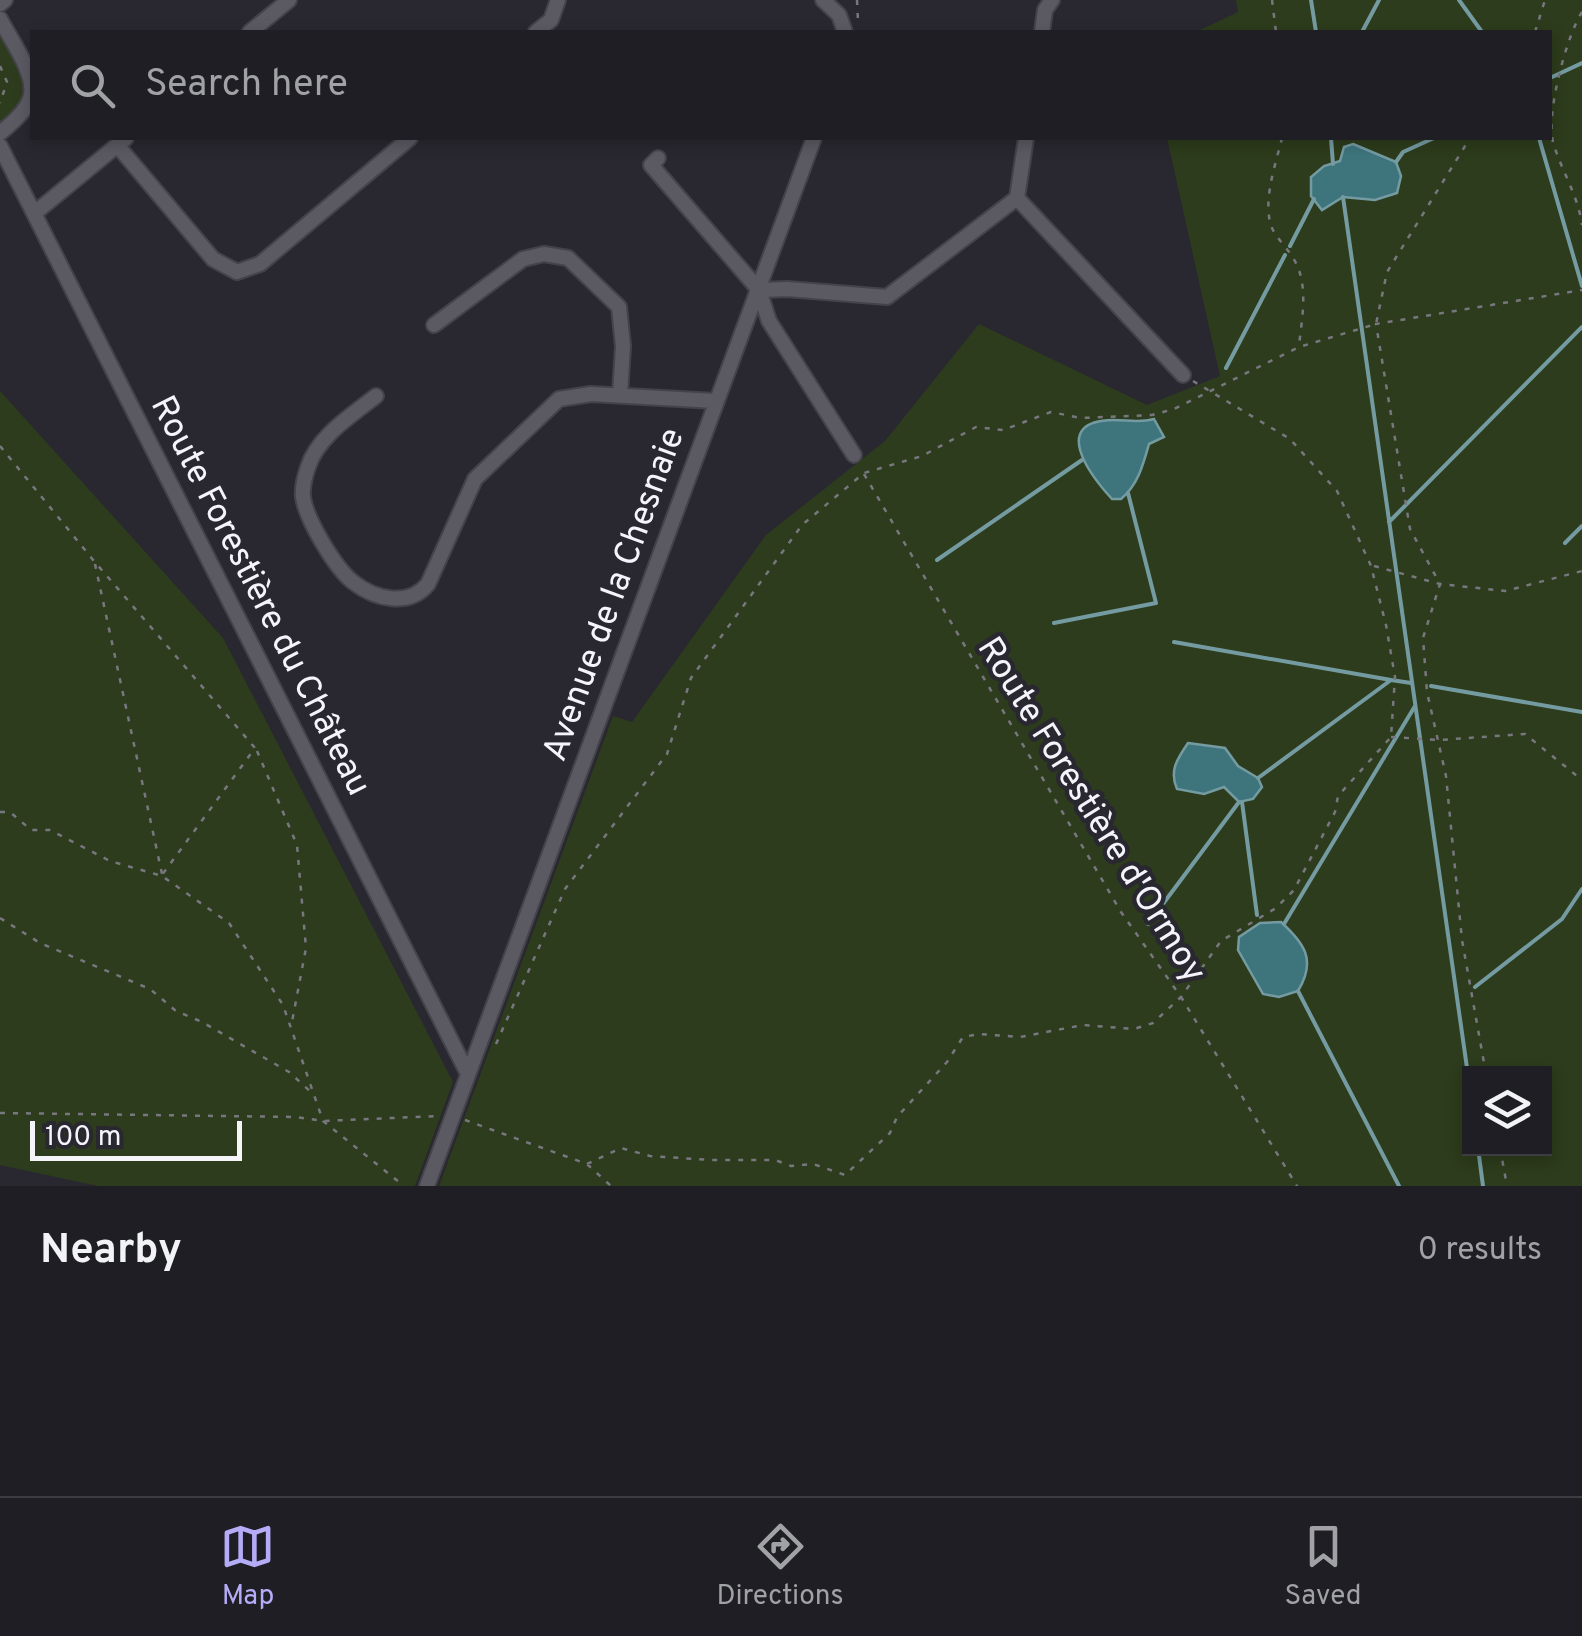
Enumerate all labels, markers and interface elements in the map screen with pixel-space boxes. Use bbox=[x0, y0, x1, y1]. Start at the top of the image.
search box bbox=[30, 30, 1552, 140]
icon: search bbox=[65, 58, 120, 113]
text: Search here bbox=[145, 61, 348, 110]
street label: Route Forestière du Château bbox=[139, 389, 380, 804]
street label: Avenue de la Chesnaie bbox=[534, 422, 696, 768]
street label: Route Forestière d'Ormoy bbox=[966, 630, 1215, 992]
map controls bbox=[1462, 1066, 1552, 1156]
button: layers bbox=[1462, 1066, 1552, 1156]
scale bar bbox=[30, 1116, 242, 1160]
text: 100 m bbox=[45, 1120, 121, 1156]
text: Nearby bbox=[40, 1225, 182, 1278]
text: 0 results bbox=[1417, 1231, 1542, 1271]
tab: Map bbox=[220, 1519, 275, 1615]
tab: Directions bbox=[716, 1519, 844, 1615]
tab: Saved bbox=[1285, 1519, 1362, 1615]

